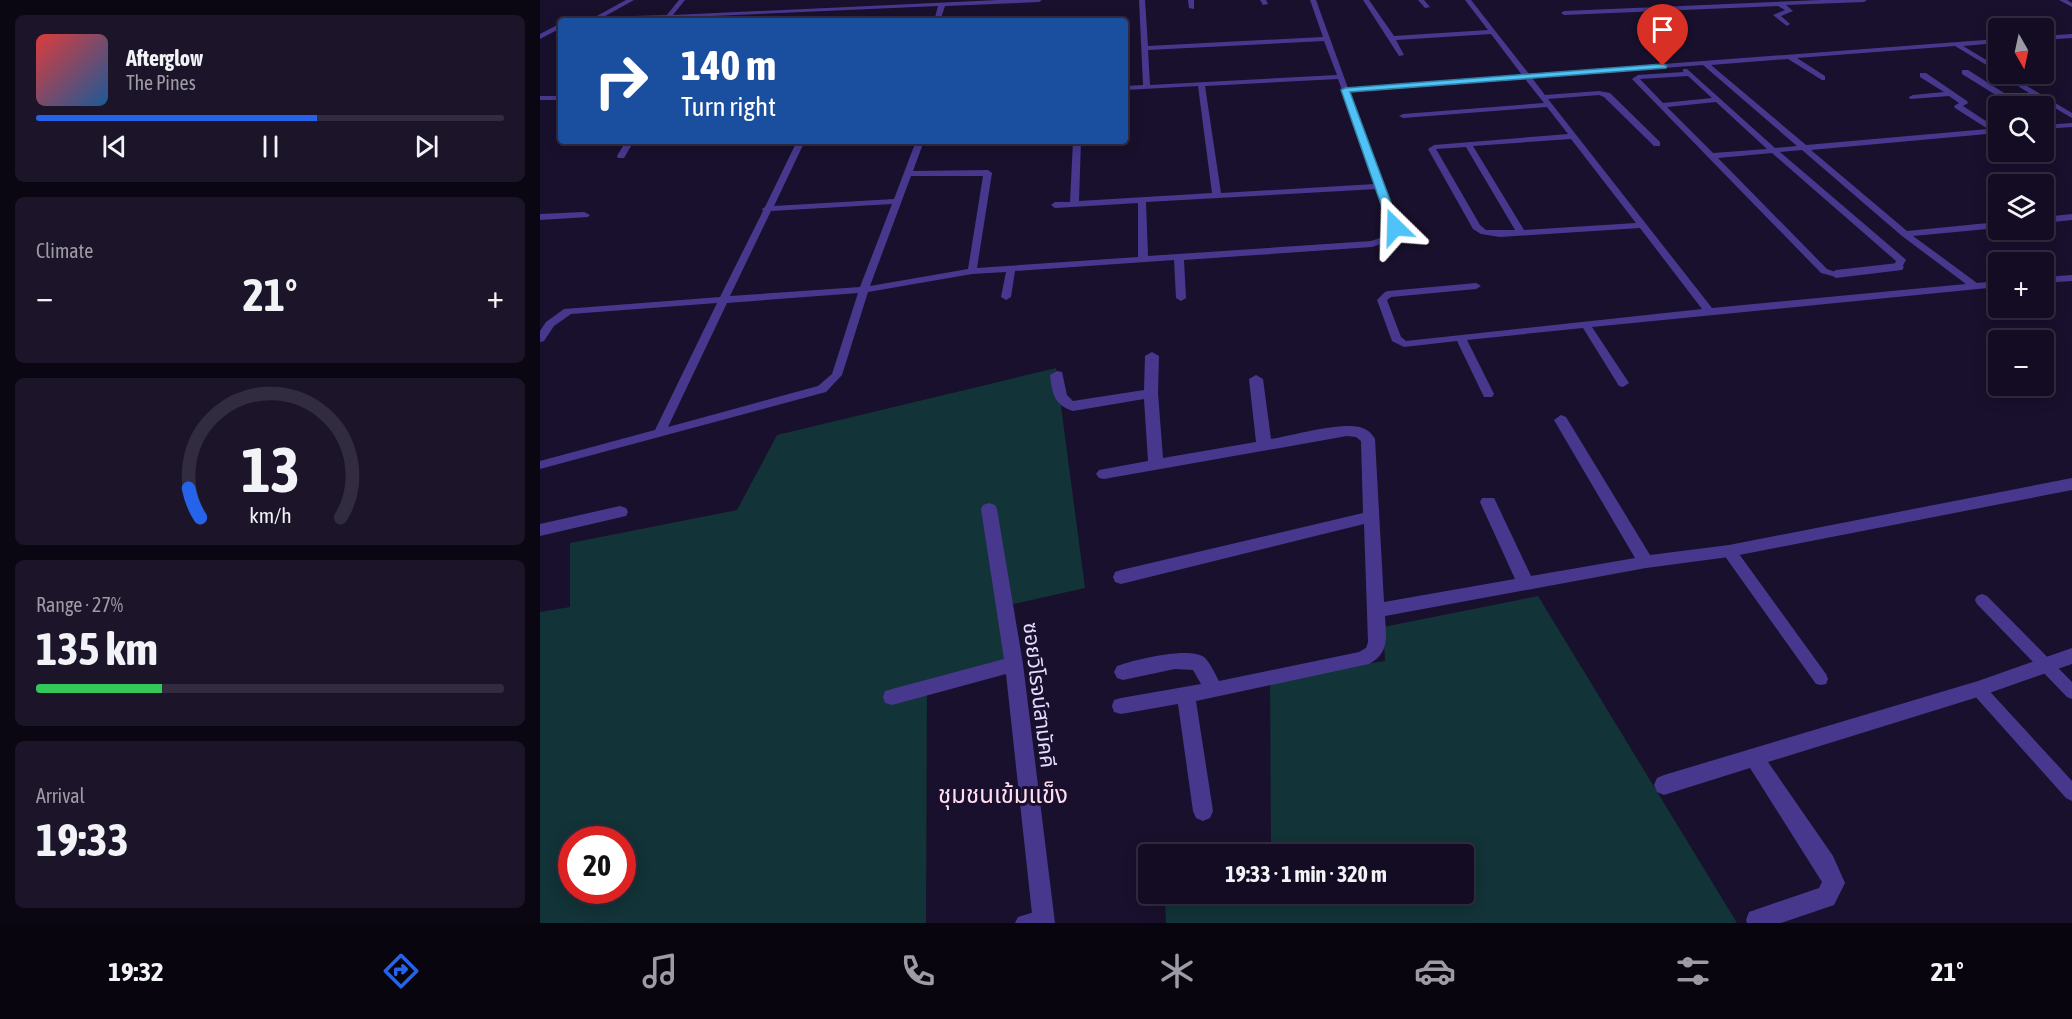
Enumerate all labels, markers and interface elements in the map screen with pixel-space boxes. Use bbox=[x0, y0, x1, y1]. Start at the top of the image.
pin bbox=[1637, 4, 1688, 66]
icon: arrive bbox=[1646, 13, 1679, 46]
north arrow bbox=[1988, 18, 2054, 84]
map controls bbox=[1988, 18, 2054, 396]
text: 140 m bbox=[681, 41, 776, 89]
icon: right bbox=[582, 42, 660, 120]
text: Afterglow bbox=[126, 45, 203, 71]
text: The Pines bbox=[126, 71, 196, 94]
text: Turn right bbox=[681, 91, 776, 122]
button: search bbox=[1988, 96, 2054, 162]
icon: previous bbox=[98, 130, 131, 163]
icon: pause bbox=[254, 130, 287, 163]
icon: next bbox=[410, 130, 443, 163]
button: layers bbox=[1988, 174, 2054, 240]
position arrow bbox=[1363, 195, 1427, 259]
text: Climate bbox=[36, 239, 93, 262]
button: + bbox=[1988, 252, 2054, 318]
text: 21° bbox=[243, 269, 297, 321]
text: − bbox=[36, 277, 53, 315]
text: + bbox=[487, 277, 504, 315]
button: − bbox=[1988, 330, 2054, 396]
text: 13 bbox=[241, 435, 299, 506]
text: km/h bbox=[249, 504, 291, 529]
text: Range · 27% bbox=[36, 593, 123, 616]
street label: ซอยวิโรจน์สามัคคี bbox=[1019, 621, 1061, 769]
text: 135 km bbox=[36, 623, 158, 675]
district label: ชุมชนเข้มแข็ง bbox=[938, 781, 1068, 810]
text: Arrival bbox=[36, 784, 85, 807]
text: 19:33 bbox=[36, 814, 129, 866]
speed limit sign: 20 bbox=[558, 826, 636, 904]
text: 19:33 · 1 min · 320 m bbox=[1225, 861, 1387, 887]
icon: directions bbox=[380, 950, 422, 992]
icon: music bbox=[639, 950, 681, 992]
icon: phone bbox=[897, 950, 939, 992]
icon: climate bbox=[1156, 950, 1198, 992]
icon: car bbox=[1414, 950, 1456, 992]
icon: filters bbox=[1672, 950, 1714, 992]
text: 19:32 bbox=[108, 956, 164, 987]
text: 21° bbox=[1931, 956, 1964, 987]

